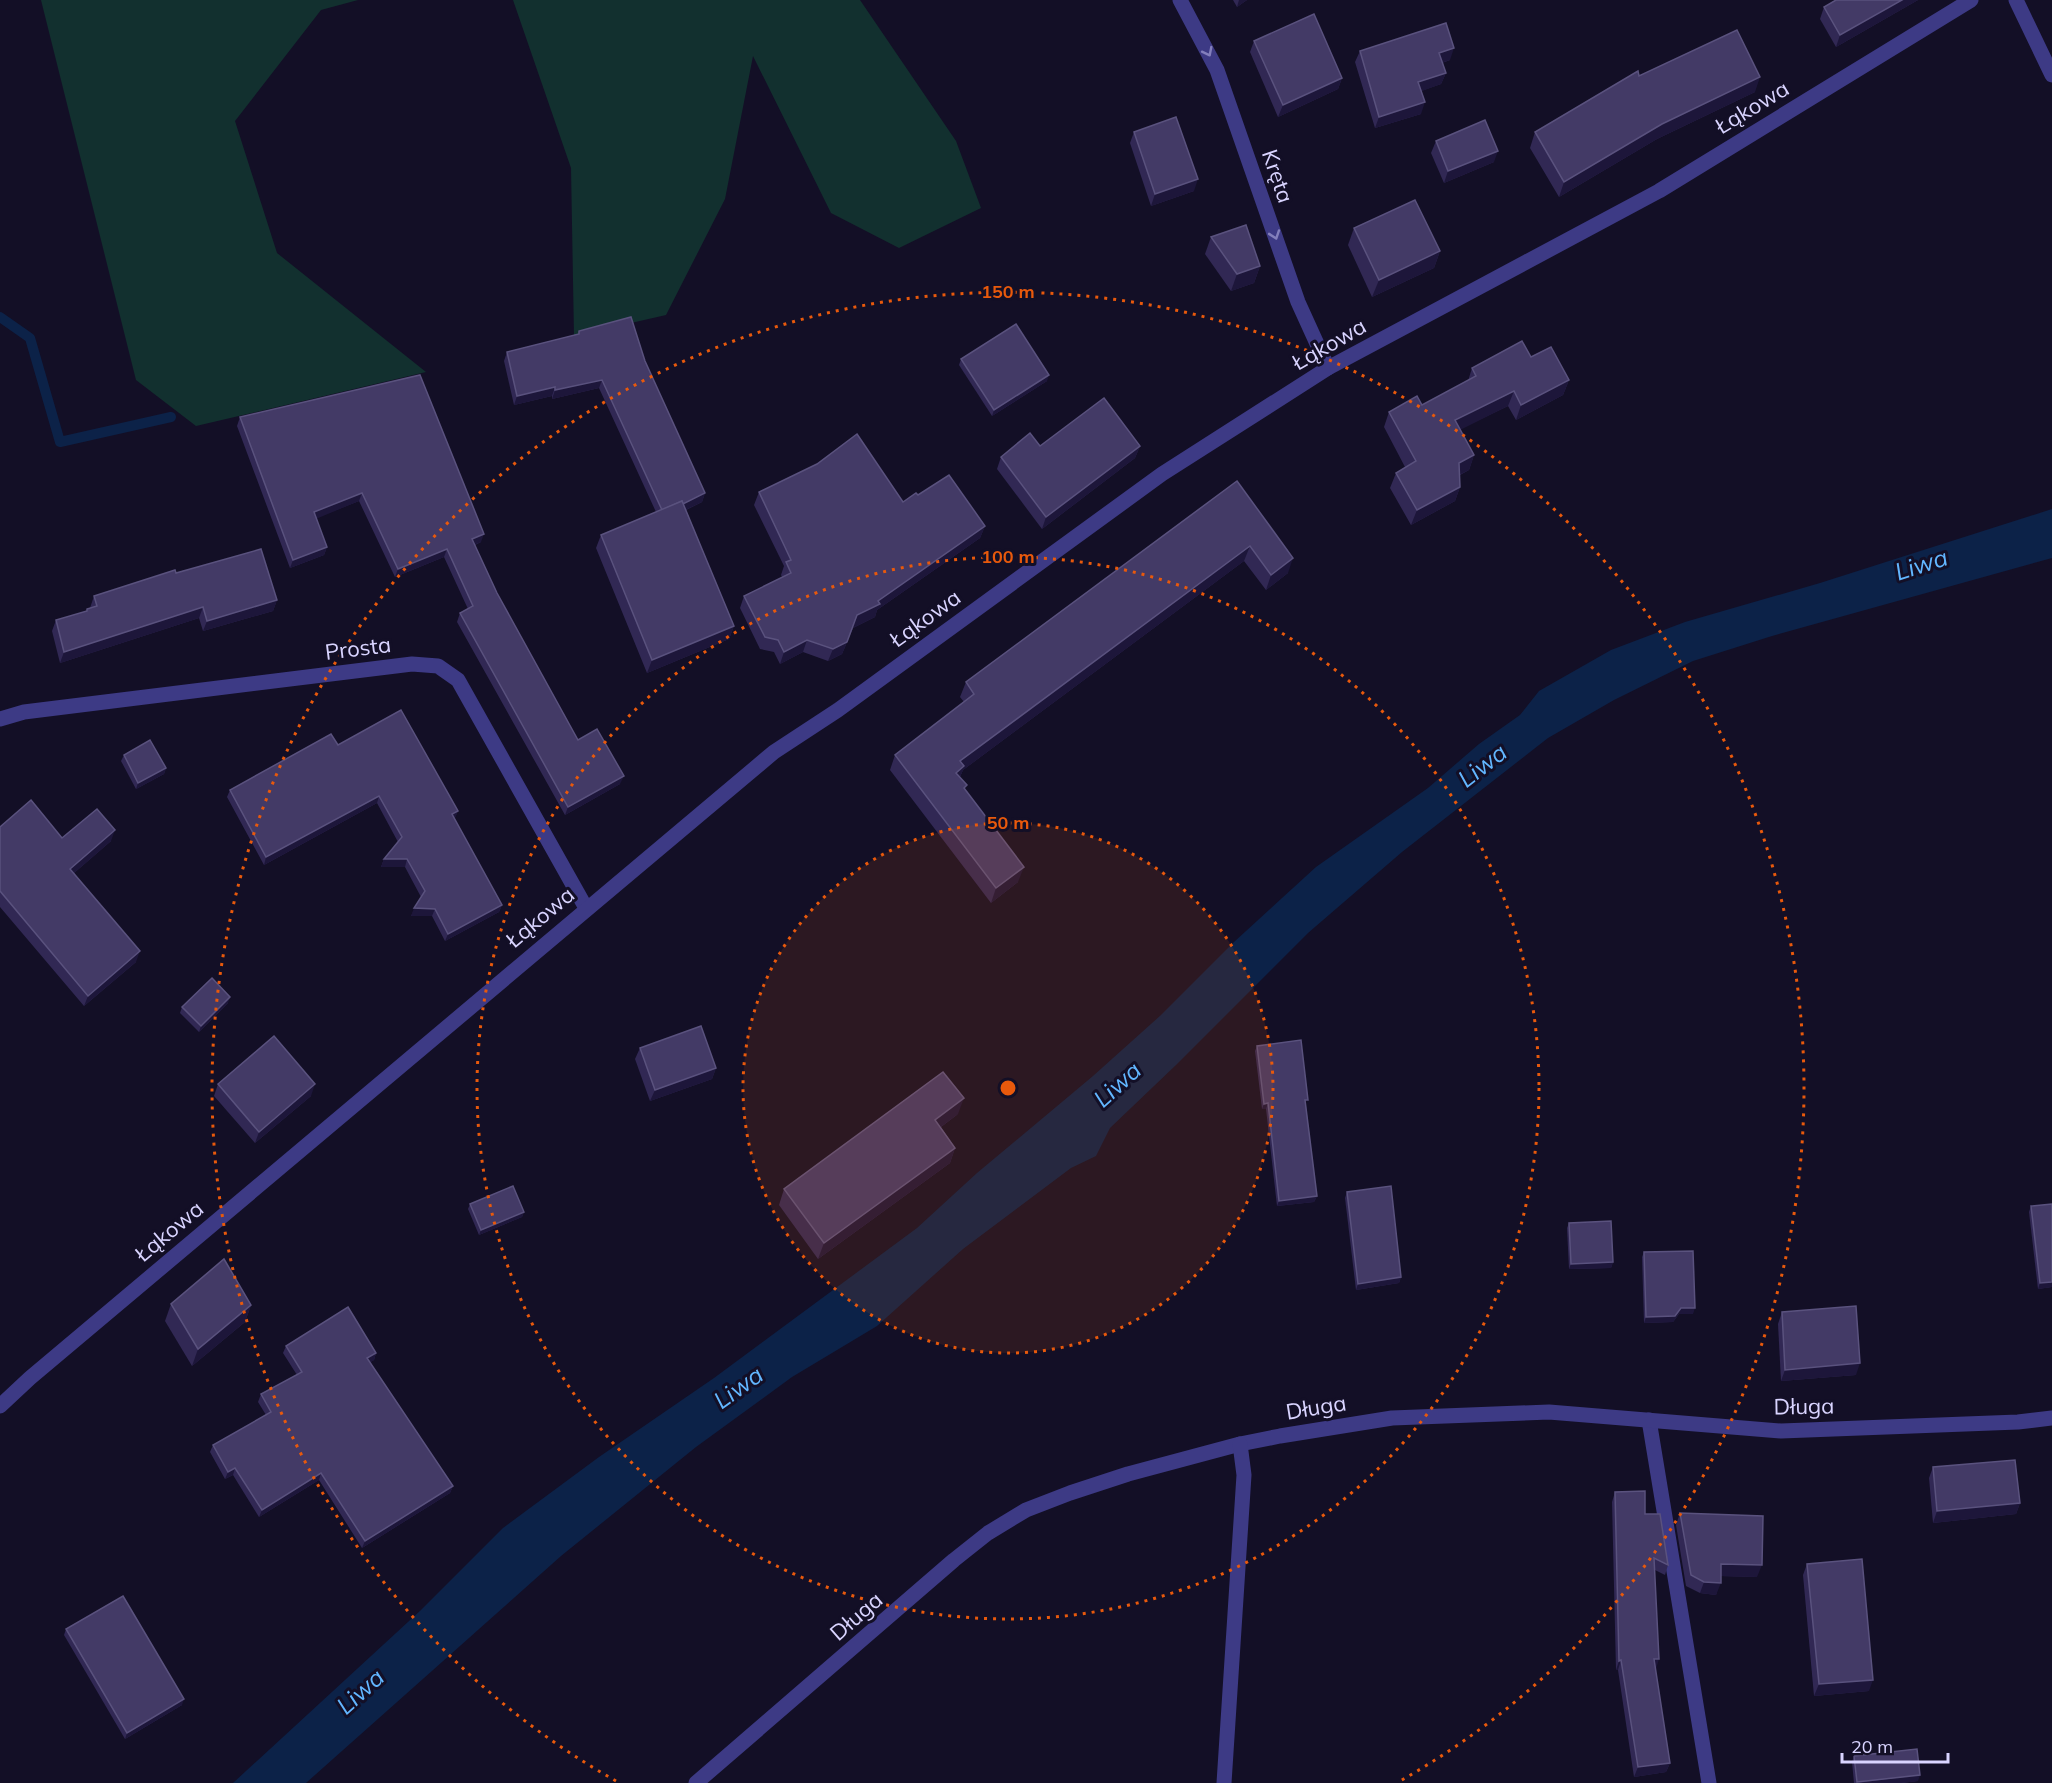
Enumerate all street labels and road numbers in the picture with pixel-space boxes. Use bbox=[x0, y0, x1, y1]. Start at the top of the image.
street label: Łąkowa bbox=[1709, 74, 1794, 140]
street label: Kręta bbox=[1256, 146, 1300, 206]
street label: Łąkowa bbox=[1286, 312, 1371, 377]
street label: Łąkowa bbox=[883, 583, 966, 654]
street label: Prosta bbox=[323, 630, 393, 666]
street label: Łąkowa bbox=[499, 880, 580, 954]
street label: Łąkowa bbox=[128, 1194, 209, 1268]
street label: Długa bbox=[1284, 1388, 1348, 1426]
street label: Długa bbox=[1773, 1391, 1835, 1421]
street label: Długa bbox=[824, 1585, 888, 1647]

